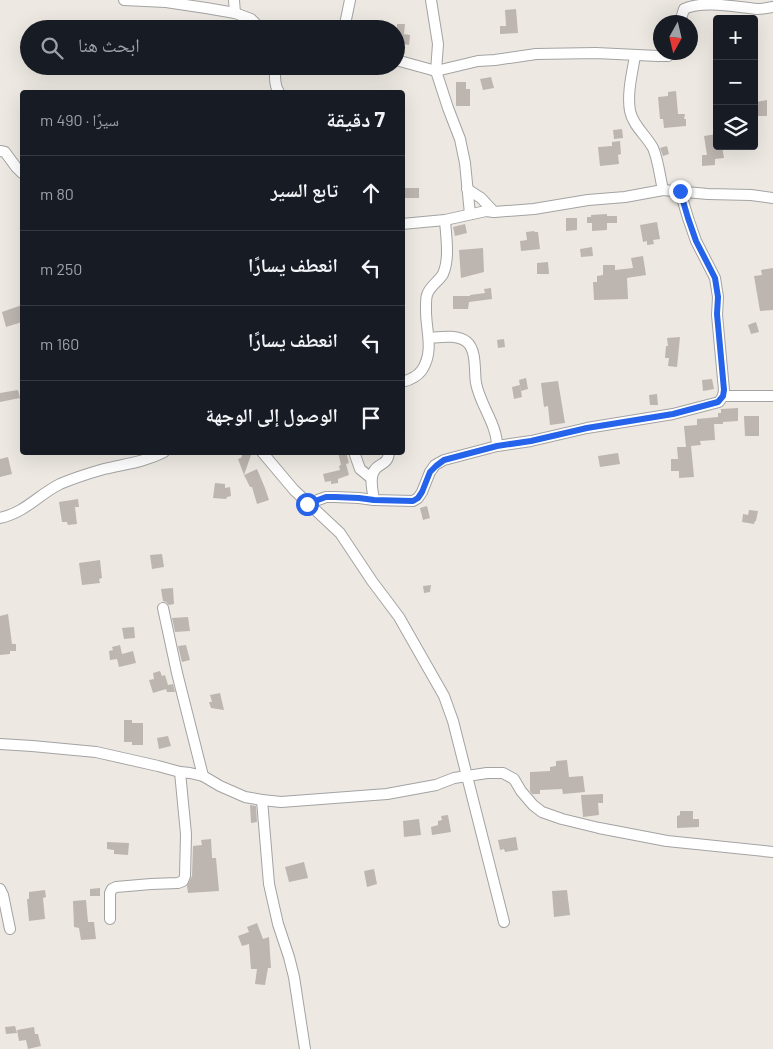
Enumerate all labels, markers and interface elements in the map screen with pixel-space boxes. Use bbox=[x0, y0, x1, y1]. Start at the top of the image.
north arrow bbox=[653, 15, 698, 60]
map controls bbox=[713, 15, 758, 150]
button: + bbox=[713, 15, 758, 60]
search box bbox=[20, 20, 405, 75]
text: ابحث هنا bbox=[78, 33, 140, 56]
icon: search bbox=[38, 34, 66, 62]
button: − bbox=[713, 60, 758, 105]
button: layers bbox=[713, 105, 758, 150]
text: 7 دقيقة bbox=[326, 106, 385, 131]
text: سيرًا · 490 m bbox=[40, 110, 119, 129]
text: تابع السير bbox=[271, 178, 338, 201]
icon: ahead bbox=[357, 179, 385, 207]
route end bbox=[669, 180, 692, 203]
text: 80 m bbox=[40, 184, 74, 203]
text: انعطف يسارًا bbox=[248, 253, 338, 276]
icon: left bbox=[357, 254, 385, 282]
text: 250 m bbox=[40, 259, 82, 278]
text: انعطف يسارًا bbox=[248, 328, 338, 351]
icon: left bbox=[357, 329, 385, 357]
text: 160 m bbox=[40, 334, 79, 353]
text: الوصول إلى الوجهة bbox=[205, 403, 338, 426]
icon: arrive bbox=[357, 404, 385, 432]
route start bbox=[296, 493, 319, 516]

